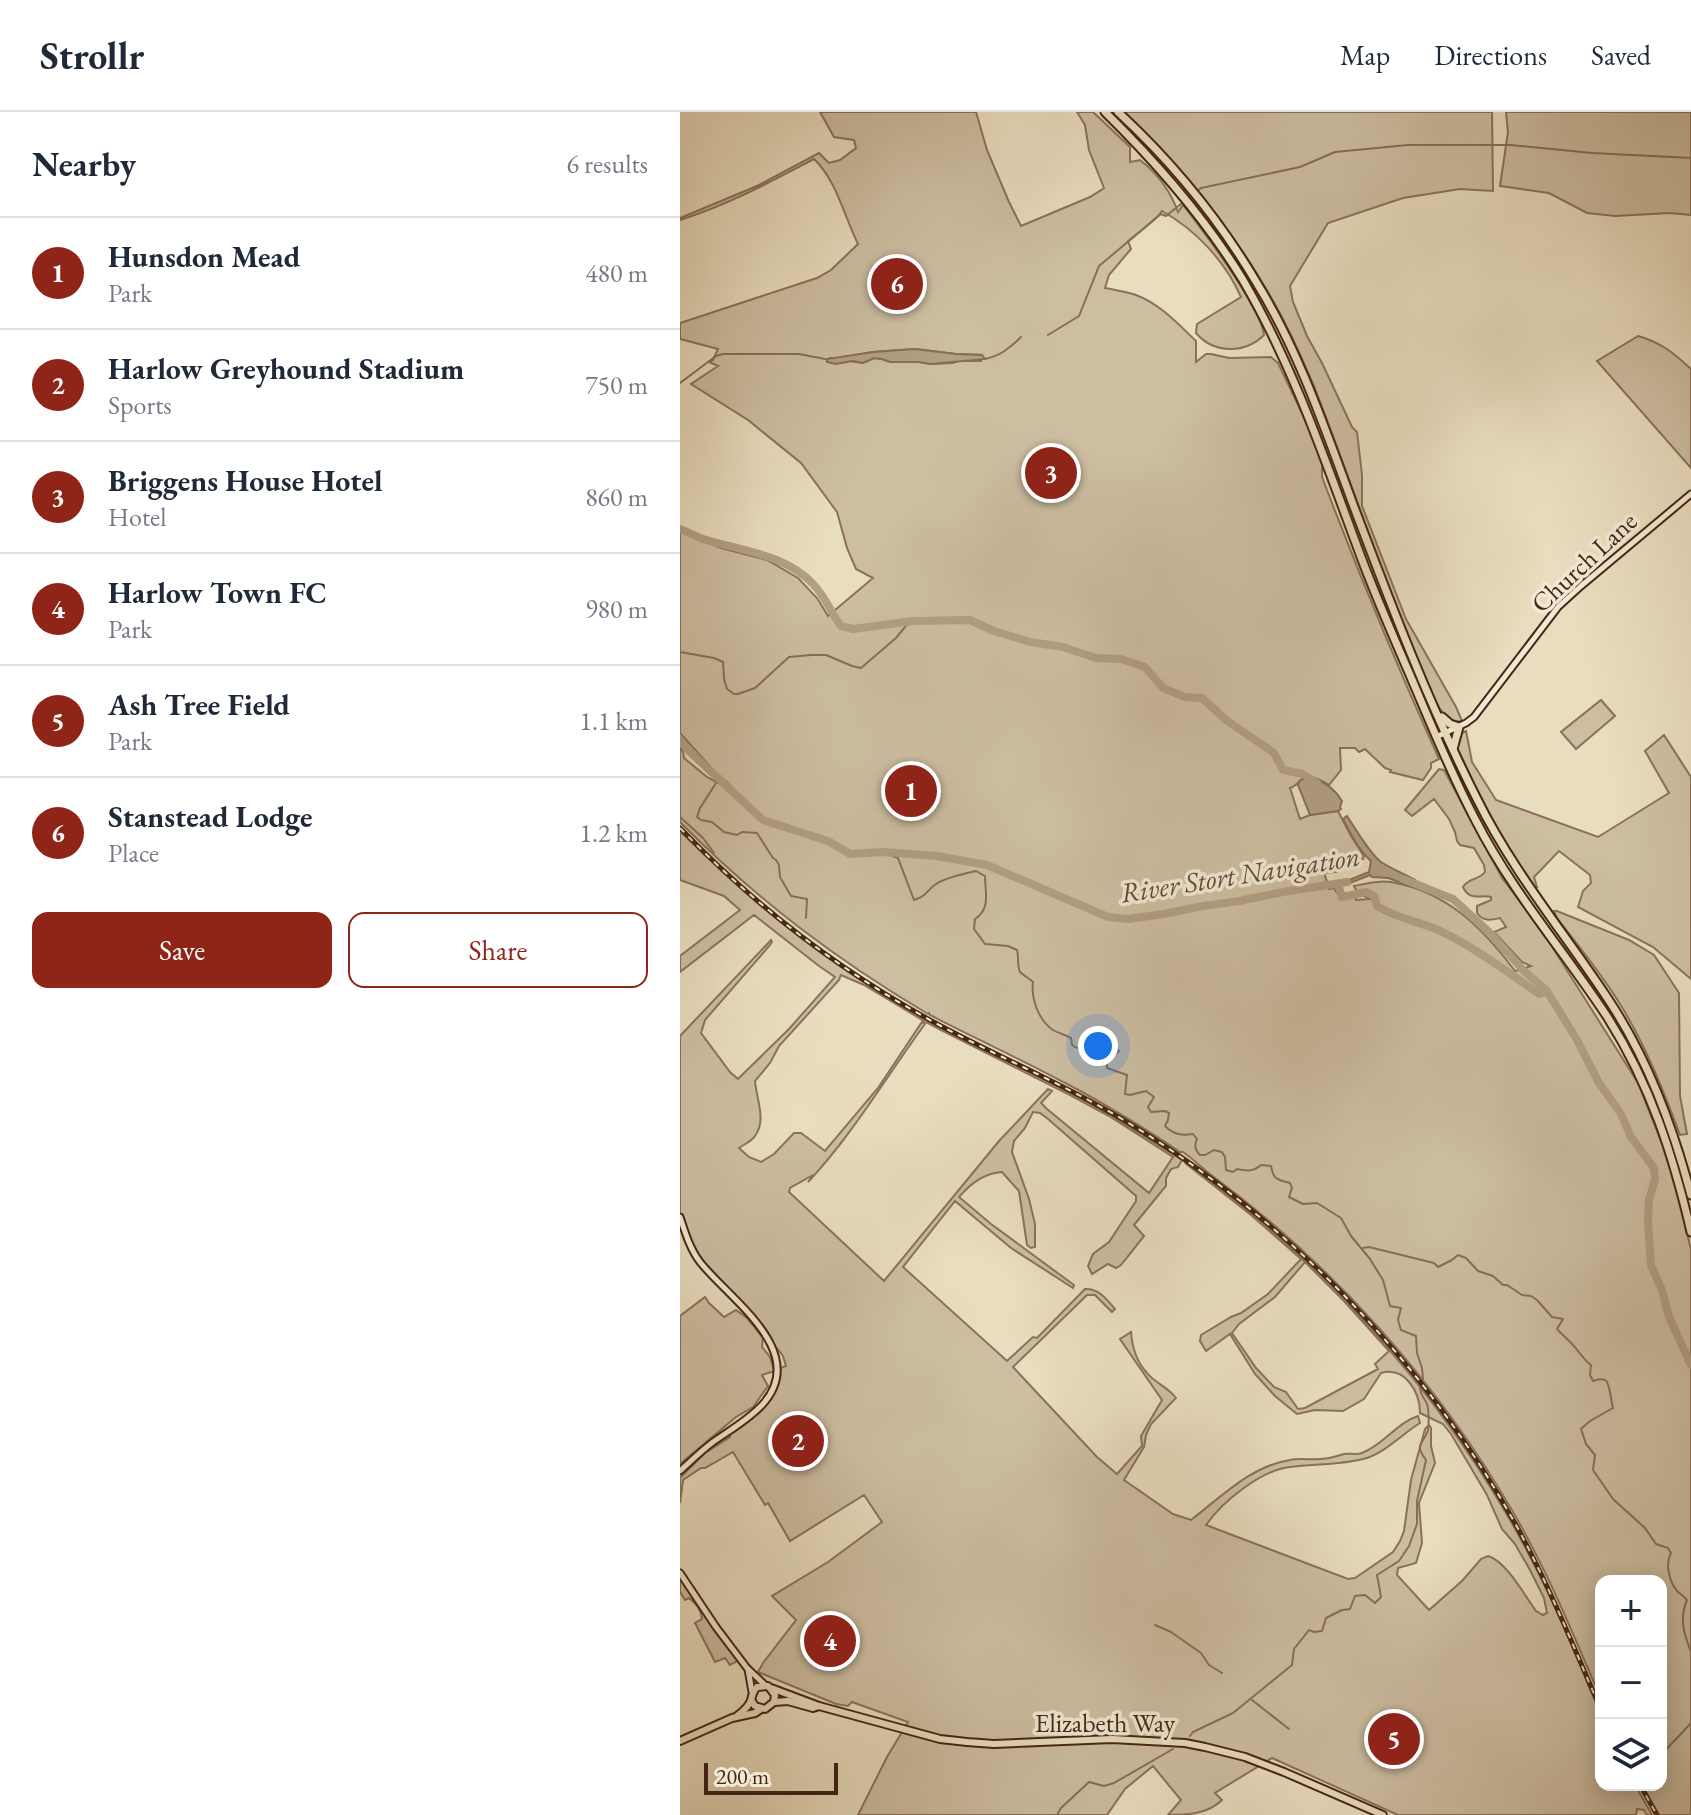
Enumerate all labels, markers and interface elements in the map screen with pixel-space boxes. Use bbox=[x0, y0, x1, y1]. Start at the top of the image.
text: Strollr bbox=[40, 31, 144, 80]
text: Map bbox=[1340, 37, 1390, 73]
text: Directions bbox=[1434, 37, 1547, 73]
text: Saved bbox=[1591, 37, 1651, 73]
text: Nearby bbox=[32, 142, 136, 186]
text: 6 results bbox=[567, 147, 648, 181]
text: Hunsdon Mead bbox=[108, 237, 300, 276]
pin: 6 bbox=[871, 254, 923, 314]
text: 1 bbox=[51, 256, 65, 290]
text: 480 m bbox=[585, 256, 648, 290]
text: Park bbox=[108, 276, 152, 310]
text: Harlow Greyhound Stadium bbox=[108, 349, 464, 388]
text: 2 bbox=[51, 368, 65, 402]
text: 750 m bbox=[585, 368, 648, 402]
text: Sports bbox=[108, 388, 172, 422]
pin: 3 bbox=[1025, 443, 1077, 503]
text: Briggens House Hotel bbox=[108, 461, 382, 500]
text: 3 bbox=[51, 480, 65, 514]
text: 860 m bbox=[585, 480, 648, 514]
text: Hotel bbox=[108, 500, 166, 534]
street label: Church Lane bbox=[1524, 504, 1644, 620]
text: Harlow Town FC bbox=[108, 573, 327, 612]
text: 4 bbox=[51, 592, 65, 626]
text: 980 m bbox=[585, 592, 648, 626]
text: Park bbox=[108, 612, 152, 646]
text: Ash Tree Field bbox=[108, 685, 290, 724]
text: 5 bbox=[51, 704, 65, 738]
text: 1.1 km bbox=[579, 704, 648, 738]
text: Park bbox=[108, 724, 152, 758]
pin: 1 bbox=[885, 761, 937, 821]
text: Stanstead Lodge bbox=[108, 797, 313, 836]
text: 6 bbox=[51, 816, 65, 850]
text: 1.2 km bbox=[579, 816, 648, 850]
text: Place bbox=[108, 836, 159, 870]
water label: River Stort Navigation bbox=[1118, 837, 1362, 911]
button: Save bbox=[32, 912, 332, 988]
button: Share bbox=[348, 912, 648, 988]
your location bbox=[1078, 1026, 1118, 1066]
pin: 2 bbox=[772, 1411, 824, 1471]
map controls bbox=[1595, 1575, 1667, 1791]
button: + bbox=[1595, 1575, 1667, 1647]
pin: 4 bbox=[804, 1611, 856, 1671]
button: − bbox=[1595, 1647, 1667, 1719]
street label: Elizabeth Way bbox=[1035, 1706, 1176, 1740]
pin: 5 bbox=[1368, 1709, 1420, 1769]
button: layers bbox=[1595, 1719, 1667, 1791]
scale bar bbox=[704, 1759, 838, 1795]
text: 200 m bbox=[716, 1762, 769, 1791]

